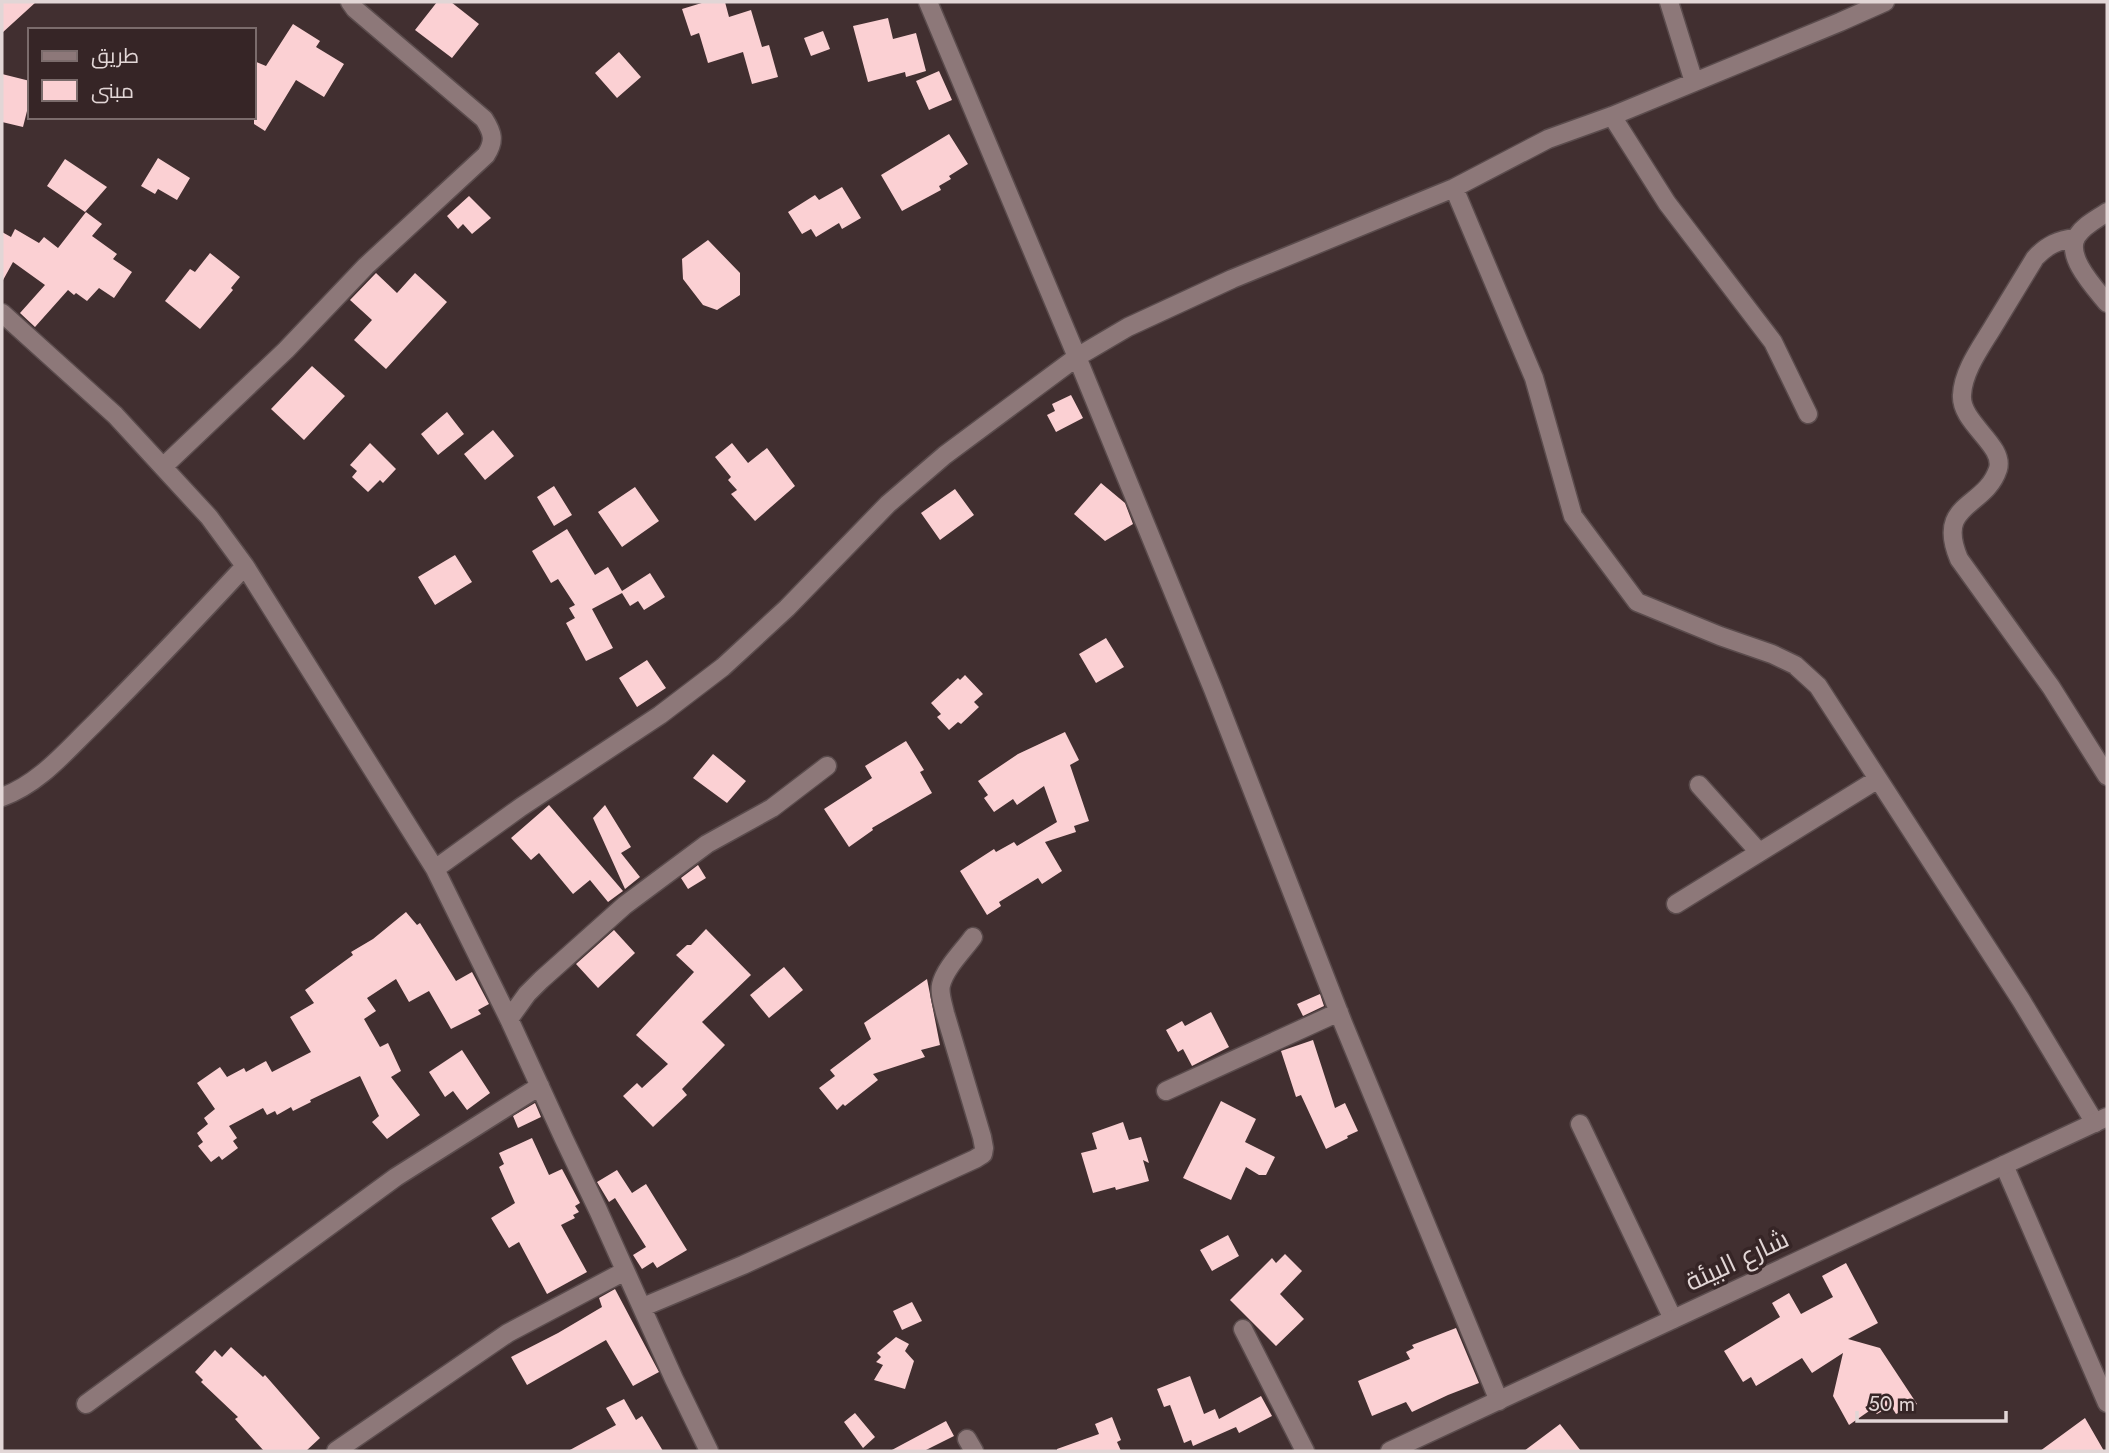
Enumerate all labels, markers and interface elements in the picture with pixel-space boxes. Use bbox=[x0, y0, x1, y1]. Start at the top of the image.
legend bbox=[28, 28, 256, 119]
text: طريق bbox=[91, 41, 139, 71]
text: مبنى bbox=[91, 76, 134, 106]
street label: شارع البيئة bbox=[1679, 1219, 1795, 1301]
scale bar bbox=[1857, 1380, 2006, 1424]
text: 50 m bbox=[1868, 1389, 1915, 1419]

